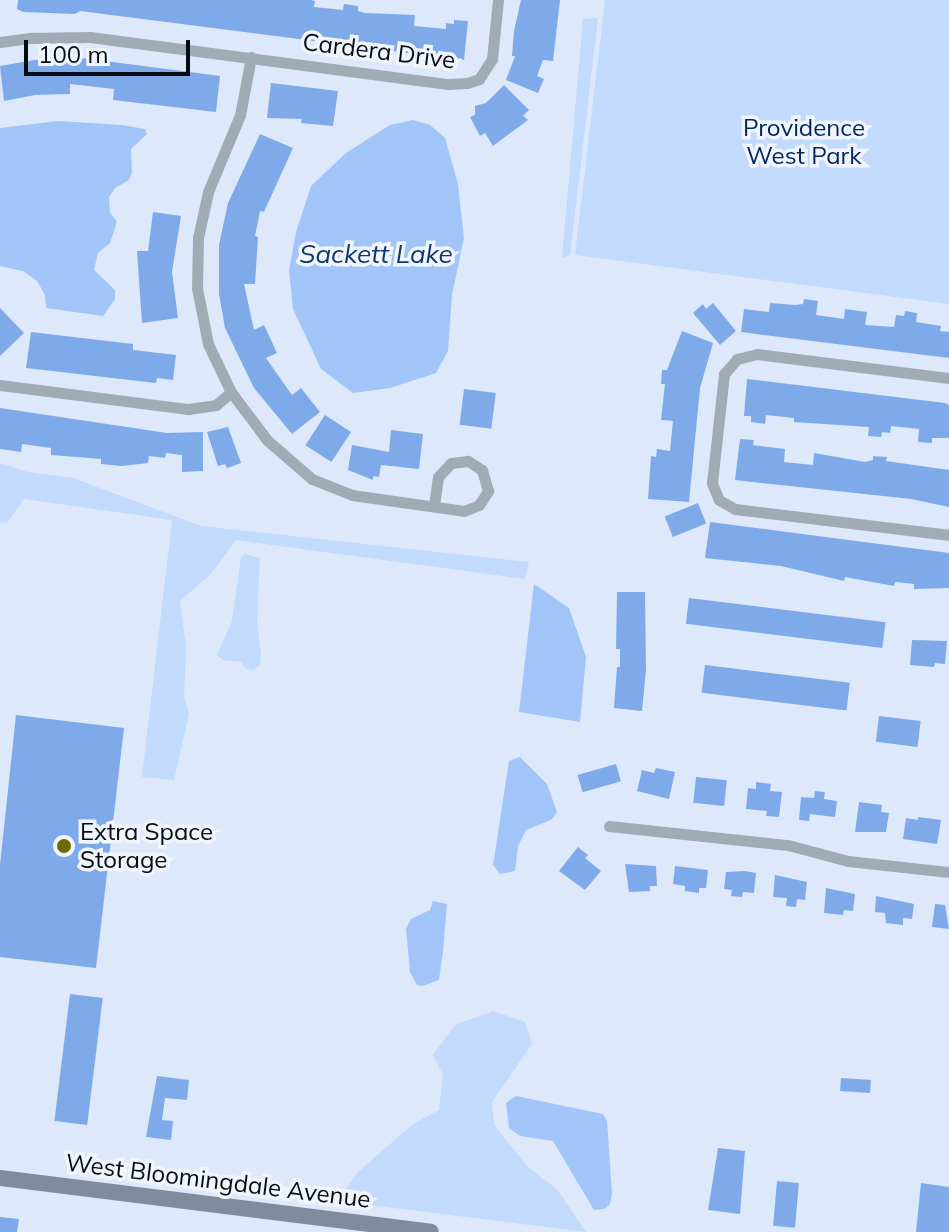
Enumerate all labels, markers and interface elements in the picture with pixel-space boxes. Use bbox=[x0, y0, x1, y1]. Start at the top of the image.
scale bar bbox=[28, 24, 194, 74]
street label: Cardera Drive bbox=[301, 27, 457, 75]
text: 100 m bbox=[38, 39, 109, 69]
park label: Providence West Park bbox=[743, 114, 865, 170]
water label: Sackett Lake bbox=[299, 238, 453, 270]
place label: Extra Space Storage bbox=[80, 818, 213, 874]
marker: Extra Space Storage bbox=[55, 837, 73, 855]
street label: West Bloomingdale Avenue bbox=[64, 1148, 372, 1214]

